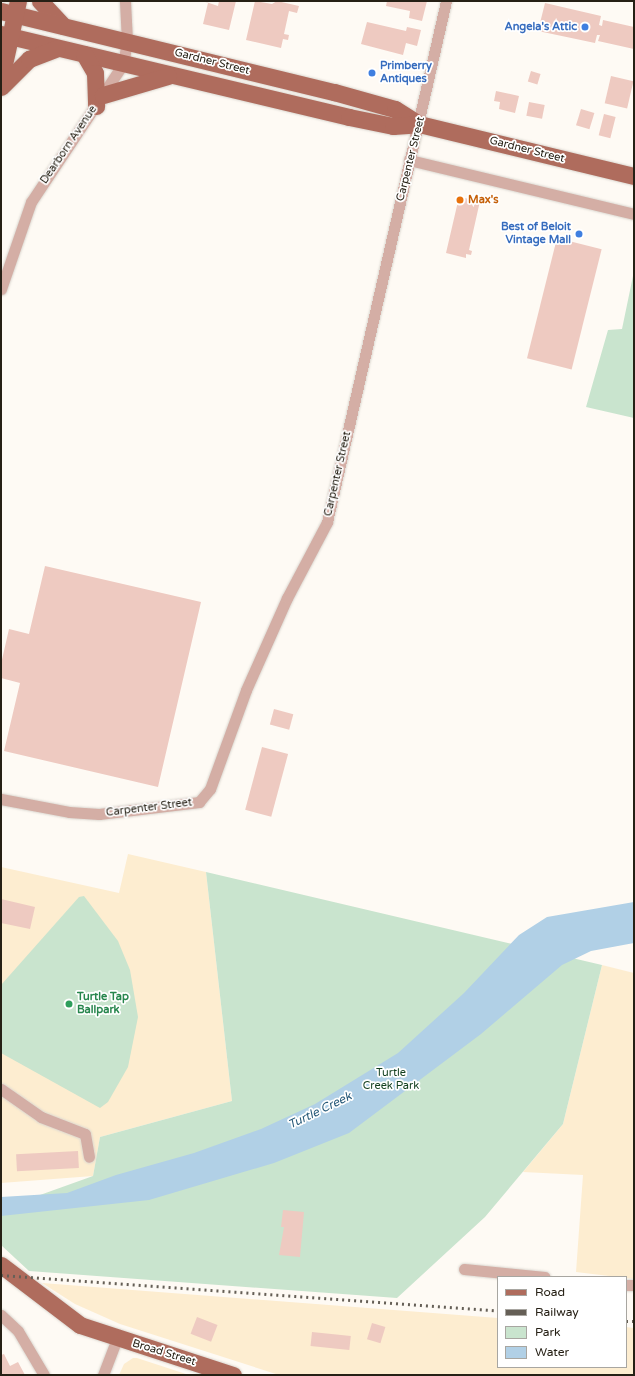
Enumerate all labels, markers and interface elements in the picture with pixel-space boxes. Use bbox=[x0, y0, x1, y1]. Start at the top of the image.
place label: Angela's Attic bbox=[505, 20, 577, 34]
marker: Angela's Attic bbox=[580, 22, 590, 32]
street label: Gardner Street bbox=[173, 46, 251, 78]
place label: Primberry Antiques bbox=[380, 60, 432, 86]
marker: Primberry Antiques bbox=[367, 68, 377, 78]
street label: Dearborn Avenue bbox=[38, 103, 100, 187]
street label: Carpenter Street bbox=[394, 115, 428, 203]
street label: Gardner Street bbox=[488, 134, 566, 166]
place label: Max's bbox=[468, 193, 498, 207]
marker: Max's bbox=[455, 195, 465, 205]
place label: Best of Beloit Vintage Mall bbox=[501, 221, 571, 247]
marker: Best of Beloit Vintage Mall bbox=[574, 229, 584, 239]
street label: Carpenter Street bbox=[322, 430, 354, 518]
street label: Carpenter Street bbox=[105, 796, 193, 820]
place label: Turtle Tap Ballpark bbox=[77, 991, 129, 1017]
marker: Turtle Tap Ballpark bbox=[64, 999, 74, 1009]
park label: Turtle Creek Park bbox=[363, 1067, 419, 1093]
water label: Turtle Creek bbox=[286, 1089, 354, 1133]
legend bbox=[497, 1276, 627, 1368]
text: Road bbox=[535, 1285, 565, 1299]
text: Railway bbox=[535, 1305, 579, 1319]
text: Park bbox=[535, 1325, 561, 1339]
street label: Broad Street bbox=[131, 1337, 197, 1369]
text: Water bbox=[535, 1345, 569, 1359]

